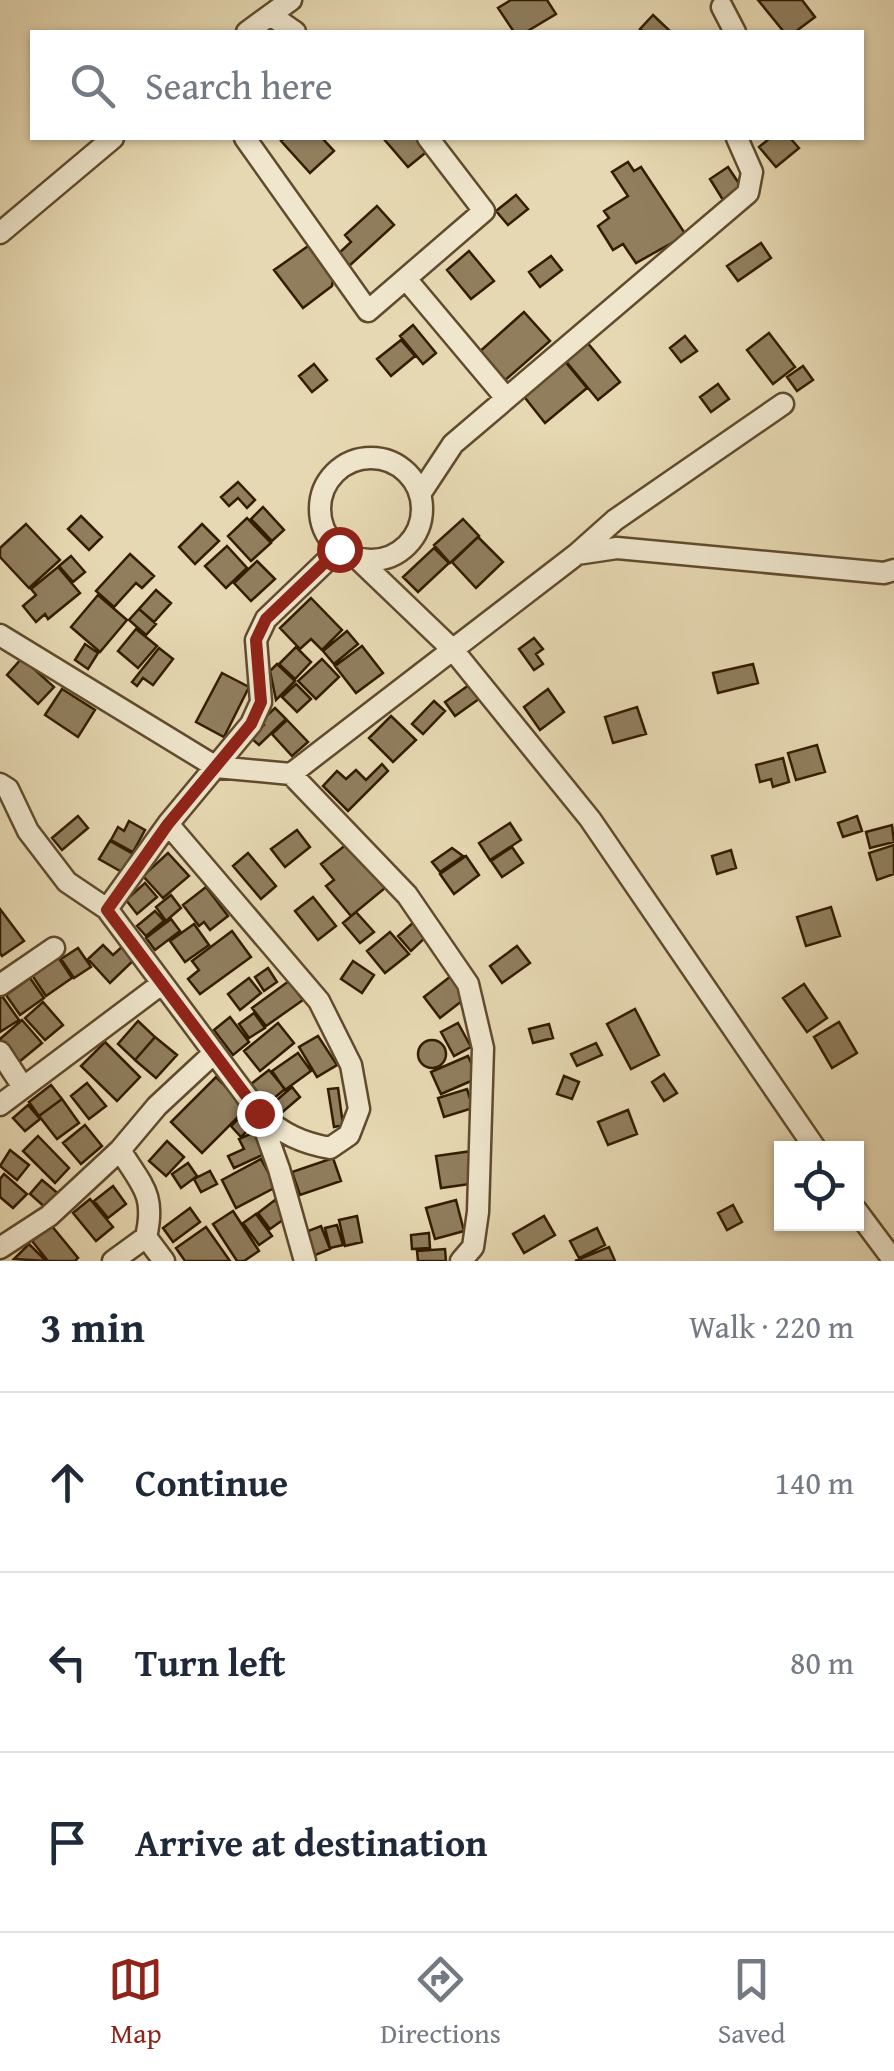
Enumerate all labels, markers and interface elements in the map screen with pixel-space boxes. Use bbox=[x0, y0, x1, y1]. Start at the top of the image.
search box bbox=[30, 30, 864, 140]
text: Search here bbox=[145, 57, 333, 113]
icon: search bbox=[65, 58, 120, 113]
route start bbox=[317, 527, 363, 573]
route end bbox=[237, 1091, 283, 1137]
map controls bbox=[774, 1141, 864, 1231]
button: locate bbox=[774, 1141, 864, 1231]
text: 3 min bbox=[40, 1296, 145, 1357]
text: Walk · 220 m bbox=[689, 1303, 854, 1350]
text: Continue bbox=[135, 1454, 288, 1510]
icon: ahead bbox=[40, 1455, 95, 1510]
text: 140 m bbox=[775, 1459, 854, 1506]
text: Turn left bbox=[135, 1634, 286, 1690]
icon: left bbox=[40, 1635, 95, 1690]
text: 80 m bbox=[790, 1639, 854, 1686]
text: Arrive at destination bbox=[135, 1814, 488, 1870]
icon: arrive bbox=[40, 1815, 95, 1870]
tab: Map bbox=[108, 1952, 163, 2053]
tab: Directions bbox=[380, 1952, 501, 2053]
tab: Saved bbox=[718, 1952, 786, 2053]

